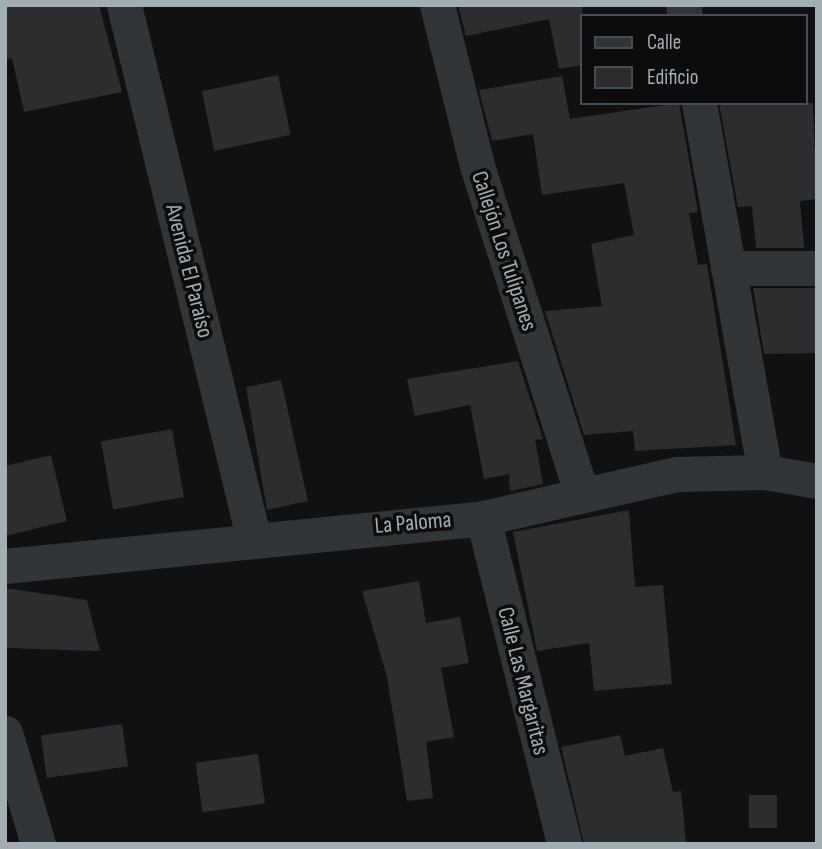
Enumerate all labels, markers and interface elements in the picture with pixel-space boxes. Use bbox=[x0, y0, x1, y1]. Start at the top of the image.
legend bbox=[580, 14, 808, 105]
text: Calle bbox=[647, 30, 681, 55]
text: Edificio bbox=[647, 65, 698, 90]
street label: Callejón Los Tulipanes bbox=[465, 168, 543, 334]
street label: Avenida El Paraíso bbox=[159, 201, 219, 341]
street label: La Paloma bbox=[374, 506, 452, 540]
street label: Calle Las Margaritas bbox=[491, 604, 555, 758]

